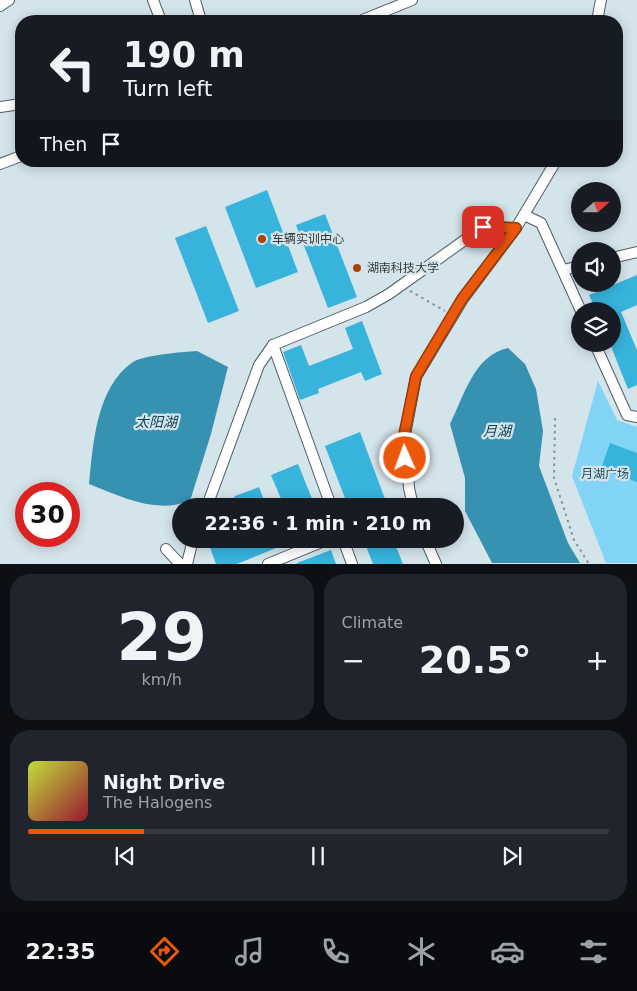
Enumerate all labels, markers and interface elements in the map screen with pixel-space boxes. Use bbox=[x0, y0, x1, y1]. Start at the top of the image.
icon: left bbox=[40, 35, 105, 100]
text: 190 m bbox=[123, 35, 245, 75]
text: Turn left bbox=[123, 76, 212, 101]
icon: arrive bbox=[97, 130, 125, 158]
text: Then bbox=[40, 133, 87, 155]
north arrow bbox=[571, 182, 621, 232]
map controls bbox=[571, 182, 621, 352]
pin bbox=[462, 206, 504, 248]
icon: arrive bbox=[469, 213, 497, 241]
place label: 车辆实训中心 bbox=[272, 232, 344, 246]
marker: 车辆实训中心 bbox=[256, 233, 268, 245]
button: sound bbox=[571, 242, 621, 292]
place label: 湖南科技大学 bbox=[367, 261, 439, 275]
marker: 湖南科技大学 bbox=[351, 262, 363, 274]
button: layers bbox=[571, 302, 621, 352]
water label: 太阳湖 bbox=[135, 414, 179, 430]
water label: 月湖 bbox=[483, 423, 513, 439]
position arrow bbox=[378, 431, 430, 483]
park label: 月湖广场 bbox=[581, 467, 629, 481]
speed limit sign: 30 bbox=[15, 482, 80, 547]
text: 22:36 · 1 min · 210 m bbox=[204, 512, 432, 534]
text: 29 bbox=[117, 600, 207, 675]
text: Climate bbox=[342, 613, 403, 632]
text: 20.5° bbox=[419, 638, 532, 682]
text: − bbox=[342, 644, 365, 677]
text: + bbox=[586, 644, 609, 677]
text: km/h bbox=[142, 670, 182, 689]
text: Night Drive bbox=[103, 771, 225, 793]
text: The Halogens bbox=[103, 793, 212, 812]
icon: previous bbox=[111, 842, 139, 870]
icon: pause bbox=[304, 842, 332, 870]
icon: next bbox=[498, 842, 526, 870]
icon: directions bbox=[147, 934, 182, 969]
icon: music bbox=[232, 934, 267, 969]
icon: phone bbox=[318, 934, 353, 969]
icon: climate bbox=[404, 934, 439, 969]
icon: car bbox=[490, 934, 525, 969]
icon: filters bbox=[576, 934, 611, 969]
text: 22:35 bbox=[25, 939, 96, 964]

